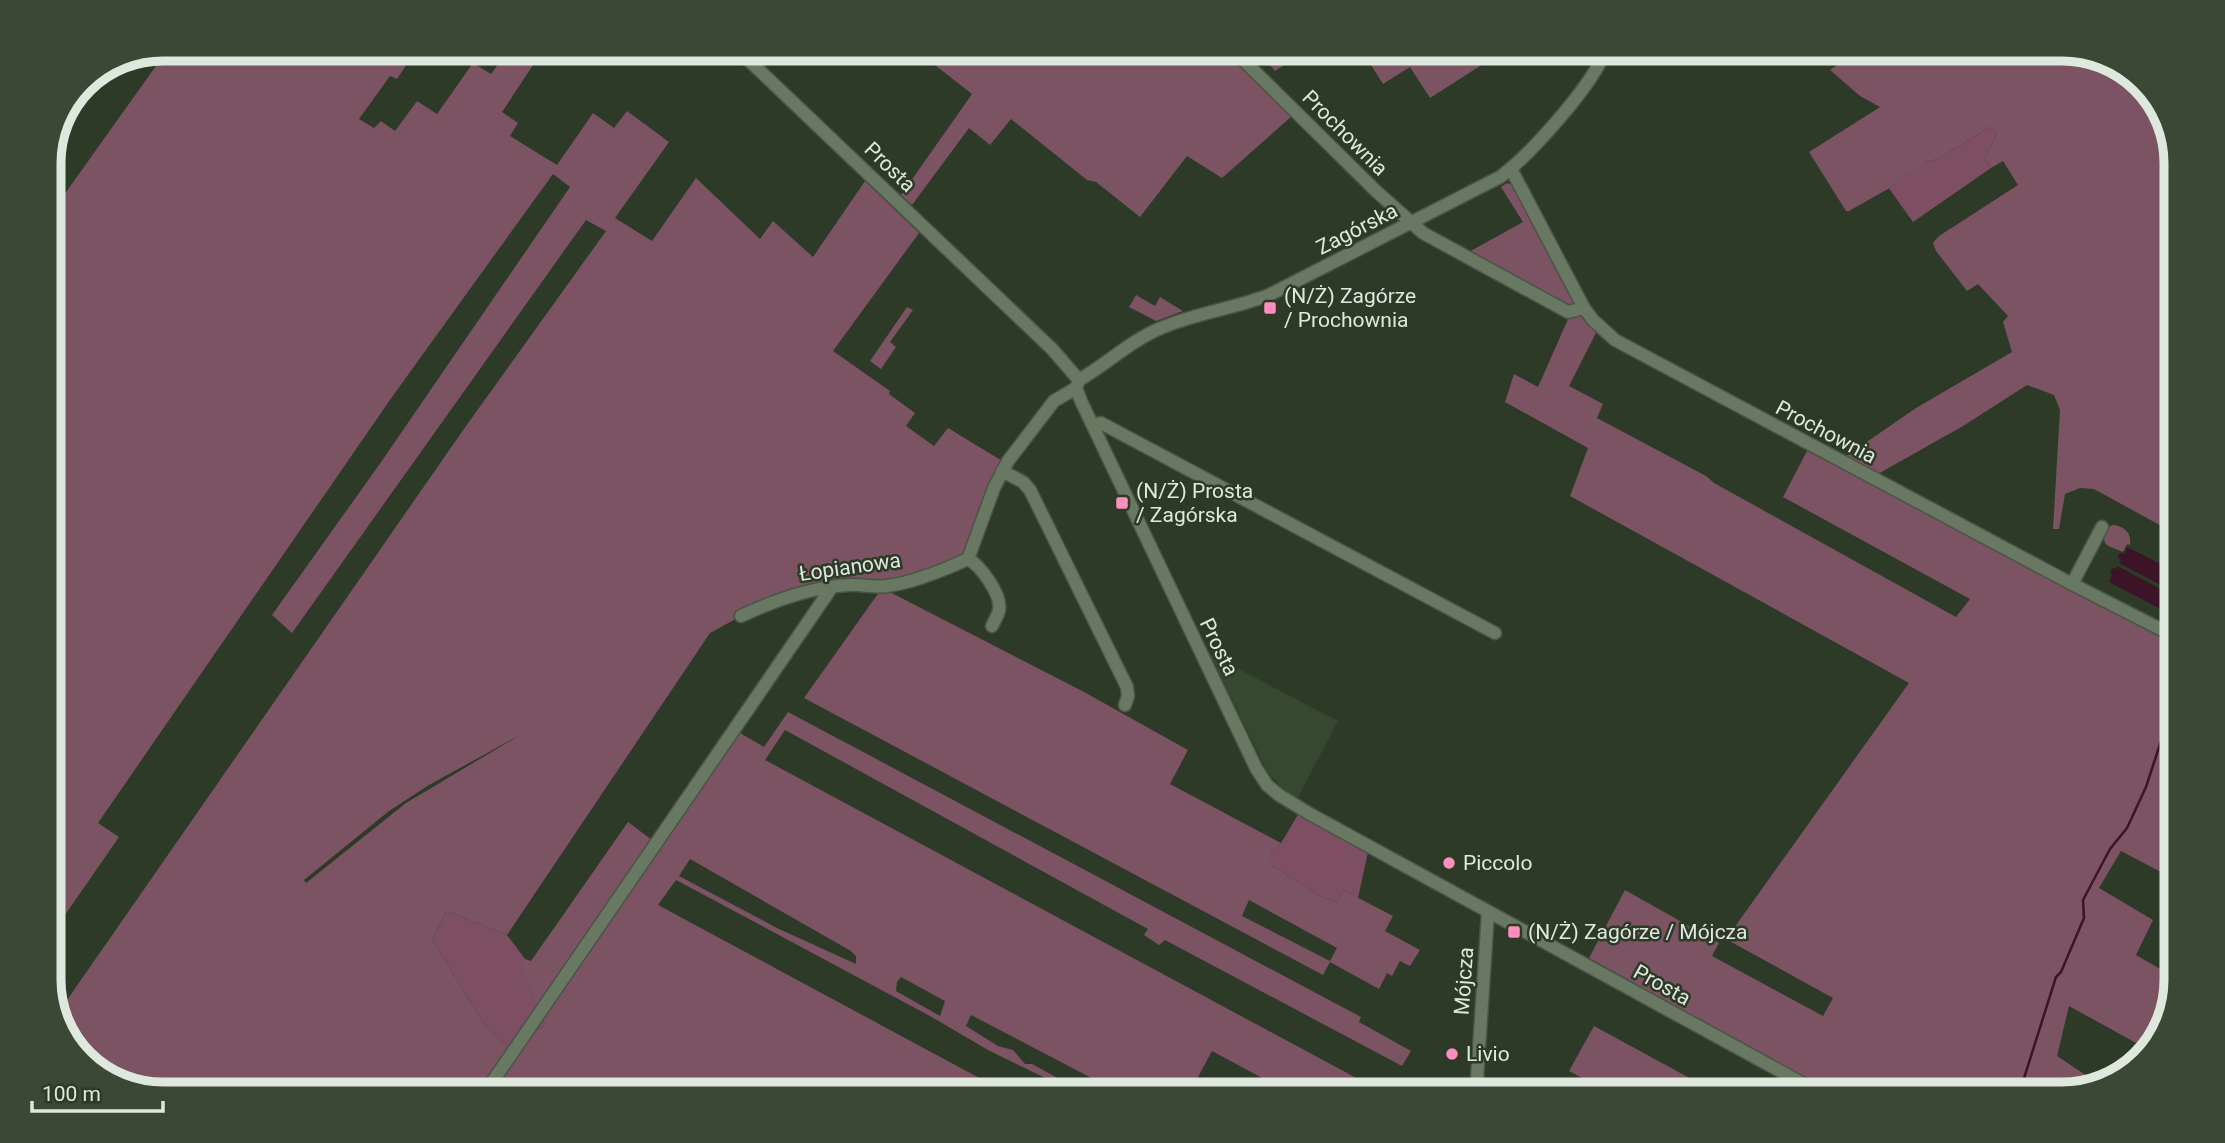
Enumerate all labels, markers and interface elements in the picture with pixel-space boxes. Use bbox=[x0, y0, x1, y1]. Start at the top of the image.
street label: Prochownia bbox=[1297, 85, 1393, 181]
street label: Prosta bbox=[860, 137, 920, 197]
street label: Zagórska bbox=[1312, 198, 1402, 260]
place label: (N/Ż) Zagórze / Prochownia bbox=[1284, 284, 1416, 332]
marker: (N/Ż) Zagórze / Prochownia bbox=[1262, 300, 1278, 316]
street label: Prochownia bbox=[1772, 395, 1880, 469]
place label: (N/Ż) Prosta / Zagórska bbox=[1136, 479, 1253, 527]
marker: (N/Ż) Prosta / Zagórska bbox=[1114, 495, 1130, 511]
street label: Łopianowa bbox=[798, 548, 902, 586]
street label: Prosta bbox=[1195, 614, 1243, 680]
place label: Piccolo bbox=[1463, 851, 1532, 875]
marker: Piccolo bbox=[1441, 855, 1457, 871]
place label: (N/Ż) Zagórze / Mójcza bbox=[1528, 920, 1747, 944]
marker: (N/Ż) Zagórze / Mójcza bbox=[1506, 924, 1522, 940]
street label: Mójcza bbox=[1450, 946, 1478, 1016]
street label: Prosta bbox=[1629, 960, 1695, 1010]
place label: Livio bbox=[1466, 1042, 1510, 1066]
marker: Livio bbox=[1444, 1046, 1460, 1062]
scale bar bbox=[32, 1070, 163, 1114]
text: 100 m bbox=[42, 1082, 101, 1106]

